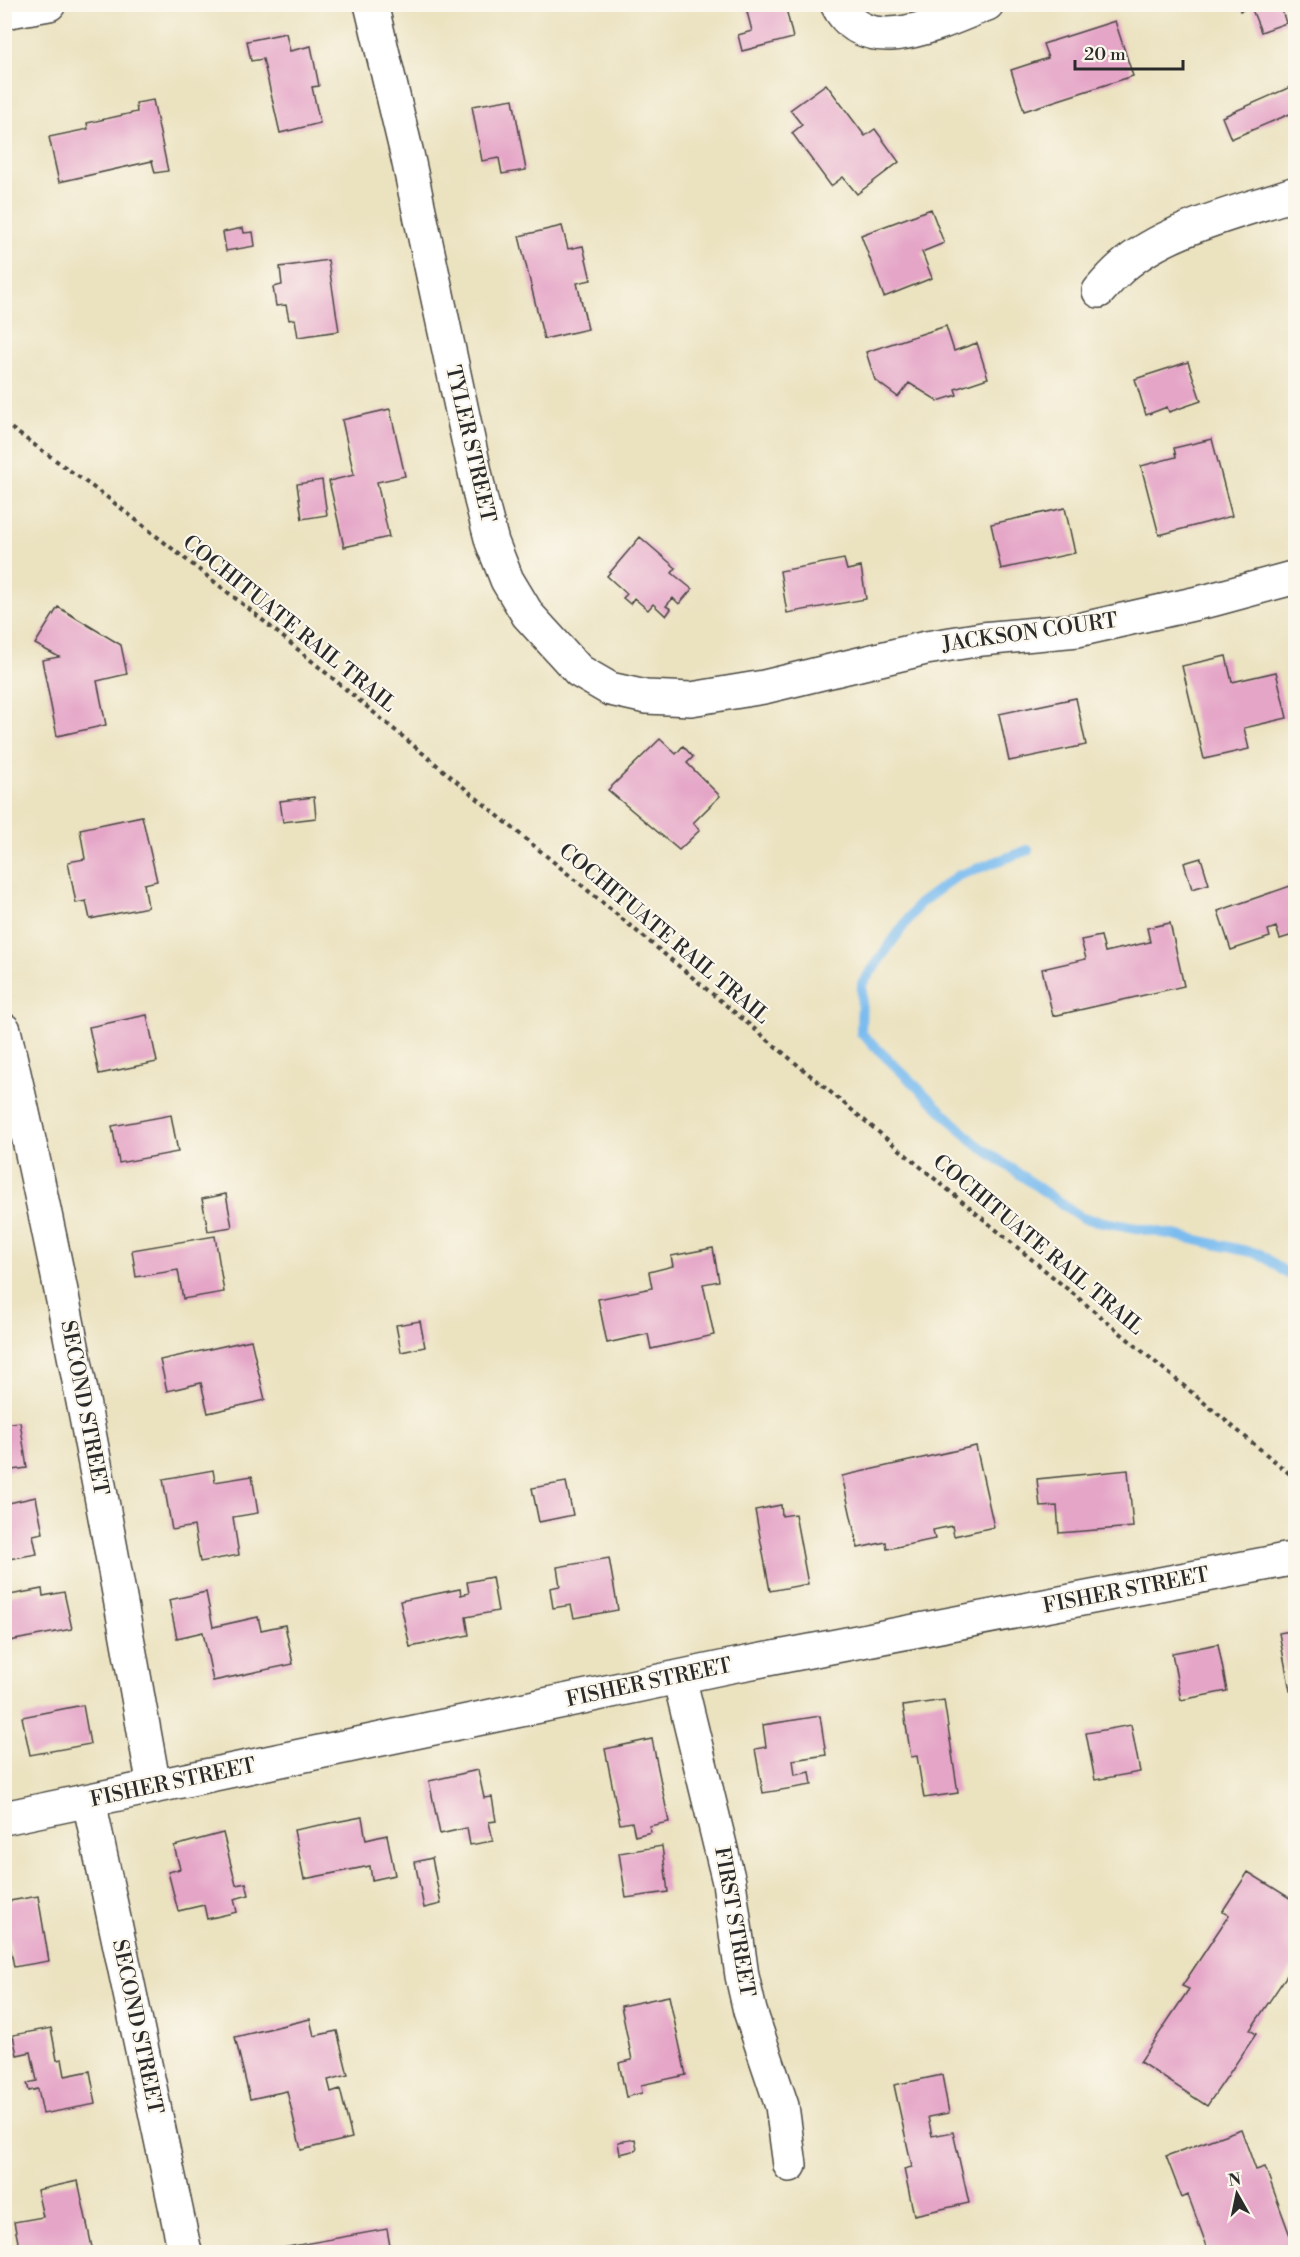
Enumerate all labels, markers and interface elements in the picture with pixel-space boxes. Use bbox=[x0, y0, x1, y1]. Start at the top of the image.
scale bar bbox=[1075, 33, 1183, 71]
text: 20 m bbox=[1084, 43, 1126, 66]
street label: TYLER STREET bbox=[439, 363, 501, 525]
street label: COCHITUATE RAIL TRAIL bbox=[177, 530, 401, 718]
street label: JACKSON COURT bbox=[940, 608, 1120, 658]
street label: COCHITUATE RAIL TRAIL bbox=[553, 838, 775, 1030]
street label: COCHITUATE RAIL TRAIL bbox=[927, 1149, 1149, 1341]
street label: SECOND STREET bbox=[54, 1318, 114, 1498]
street label: FISHER STREET bbox=[1041, 1562, 1211, 1620]
street label: FISHER STREET bbox=[564, 1653, 734, 1713]
street label: FISHER STREET bbox=[88, 1753, 258, 1813]
street label: FIRST STREET bbox=[708, 1845, 760, 1999]
street label: SECOND STREET bbox=[106, 1937, 168, 2117]
north arrow bbox=[1207, 2164, 1267, 2224]
text: N bbox=[1227, 2169, 1243, 2191]

